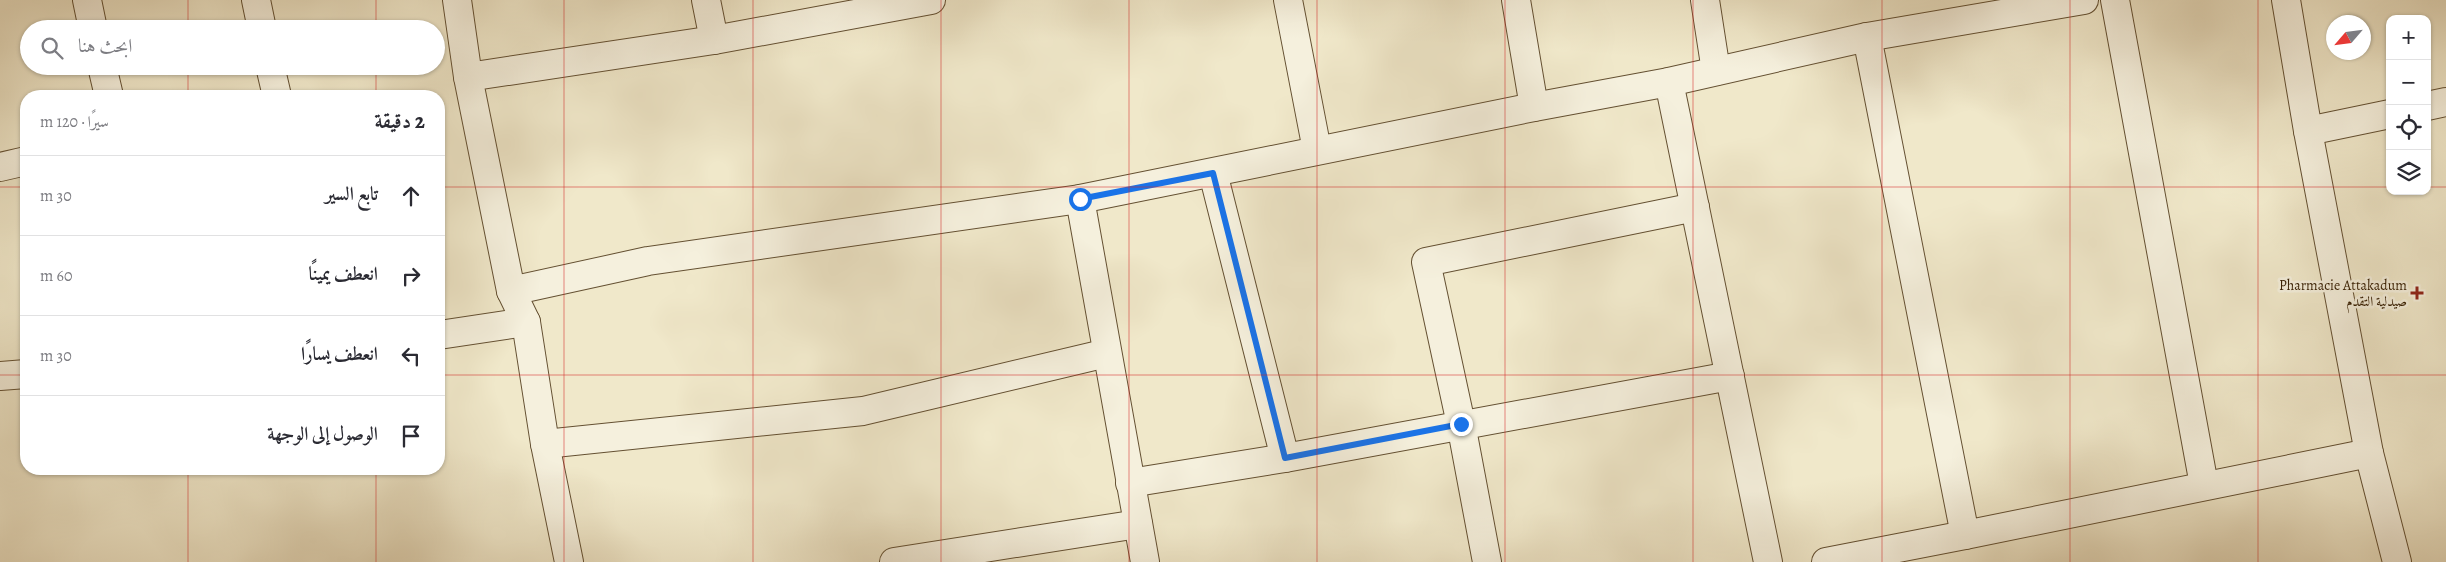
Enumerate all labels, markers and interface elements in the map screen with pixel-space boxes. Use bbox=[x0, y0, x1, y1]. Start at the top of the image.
north arrow bbox=[2326, 15, 2371, 60]
map controls bbox=[2386, 15, 2431, 195]
button: + bbox=[2386, 15, 2431, 60]
search box bbox=[20, 20, 445, 75]
text: ابحث هنا bbox=[78, 33, 132, 59]
icon: search bbox=[38, 34, 66, 62]
button: − bbox=[2386, 60, 2431, 105]
button: locate bbox=[2386, 105, 2431, 150]
text: 2 دقيقة bbox=[375, 107, 425, 135]
text: سيرًا · 120 m bbox=[40, 111, 109, 133]
button: layers bbox=[2386, 150, 2431, 195]
text: تابع السير bbox=[325, 181, 378, 207]
icon: ahead bbox=[397, 182, 425, 210]
text: 30 m bbox=[40, 185, 72, 207]
route start bbox=[1069, 188, 1092, 211]
text: انعطف يمينًا bbox=[308, 261, 378, 287]
icon: right bbox=[397, 262, 425, 290]
text: 60 m bbox=[40, 265, 72, 287]
place label: Pharmacie Attakadum صيدلية التقدم bbox=[2279, 276, 2407, 314]
marker: Pharmacie Attakadum صيدلية التقدم bbox=[2411, 287, 2423, 299]
text: انعطف يسارًا bbox=[301, 341, 378, 367]
icon: left bbox=[397, 342, 425, 370]
text: 30 m bbox=[40, 345, 72, 367]
route end bbox=[1450, 413, 1473, 436]
text: الوصول إلى الوجهة bbox=[267, 421, 378, 447]
icon: arrive bbox=[397, 422, 425, 450]

